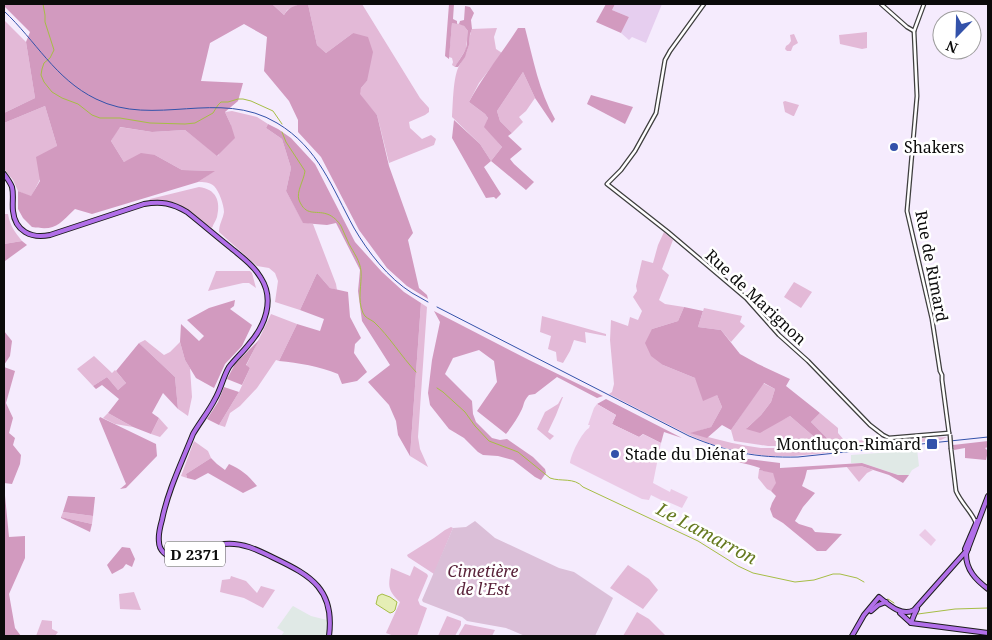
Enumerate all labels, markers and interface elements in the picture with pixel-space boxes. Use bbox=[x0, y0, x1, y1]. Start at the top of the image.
north arrow bbox=[932, 10, 982, 60]
text: N bbox=[943, 37, 961, 58]
place label: Shakers bbox=[904, 136, 964, 158]
marker: Shakers bbox=[888, 141, 900, 153]
street label: Rue de Rimard bbox=[910, 208, 954, 324]
street label: Rue de Marignon bbox=[701, 244, 811, 350]
place label: Montluçon-Rimard bbox=[776, 433, 921, 455]
marker: Montluçon-Rimard bbox=[925, 437, 939, 451]
place label: Stade du Diénat bbox=[625, 443, 746, 465]
marker: Stade du Diénat bbox=[609, 448, 621, 460]
water label: Le Lamarron bbox=[652, 496, 762, 570]
road number: D 2371 bbox=[165, 542, 225, 566]
park label: Cimetière de l’Est bbox=[448, 560, 519, 600]

